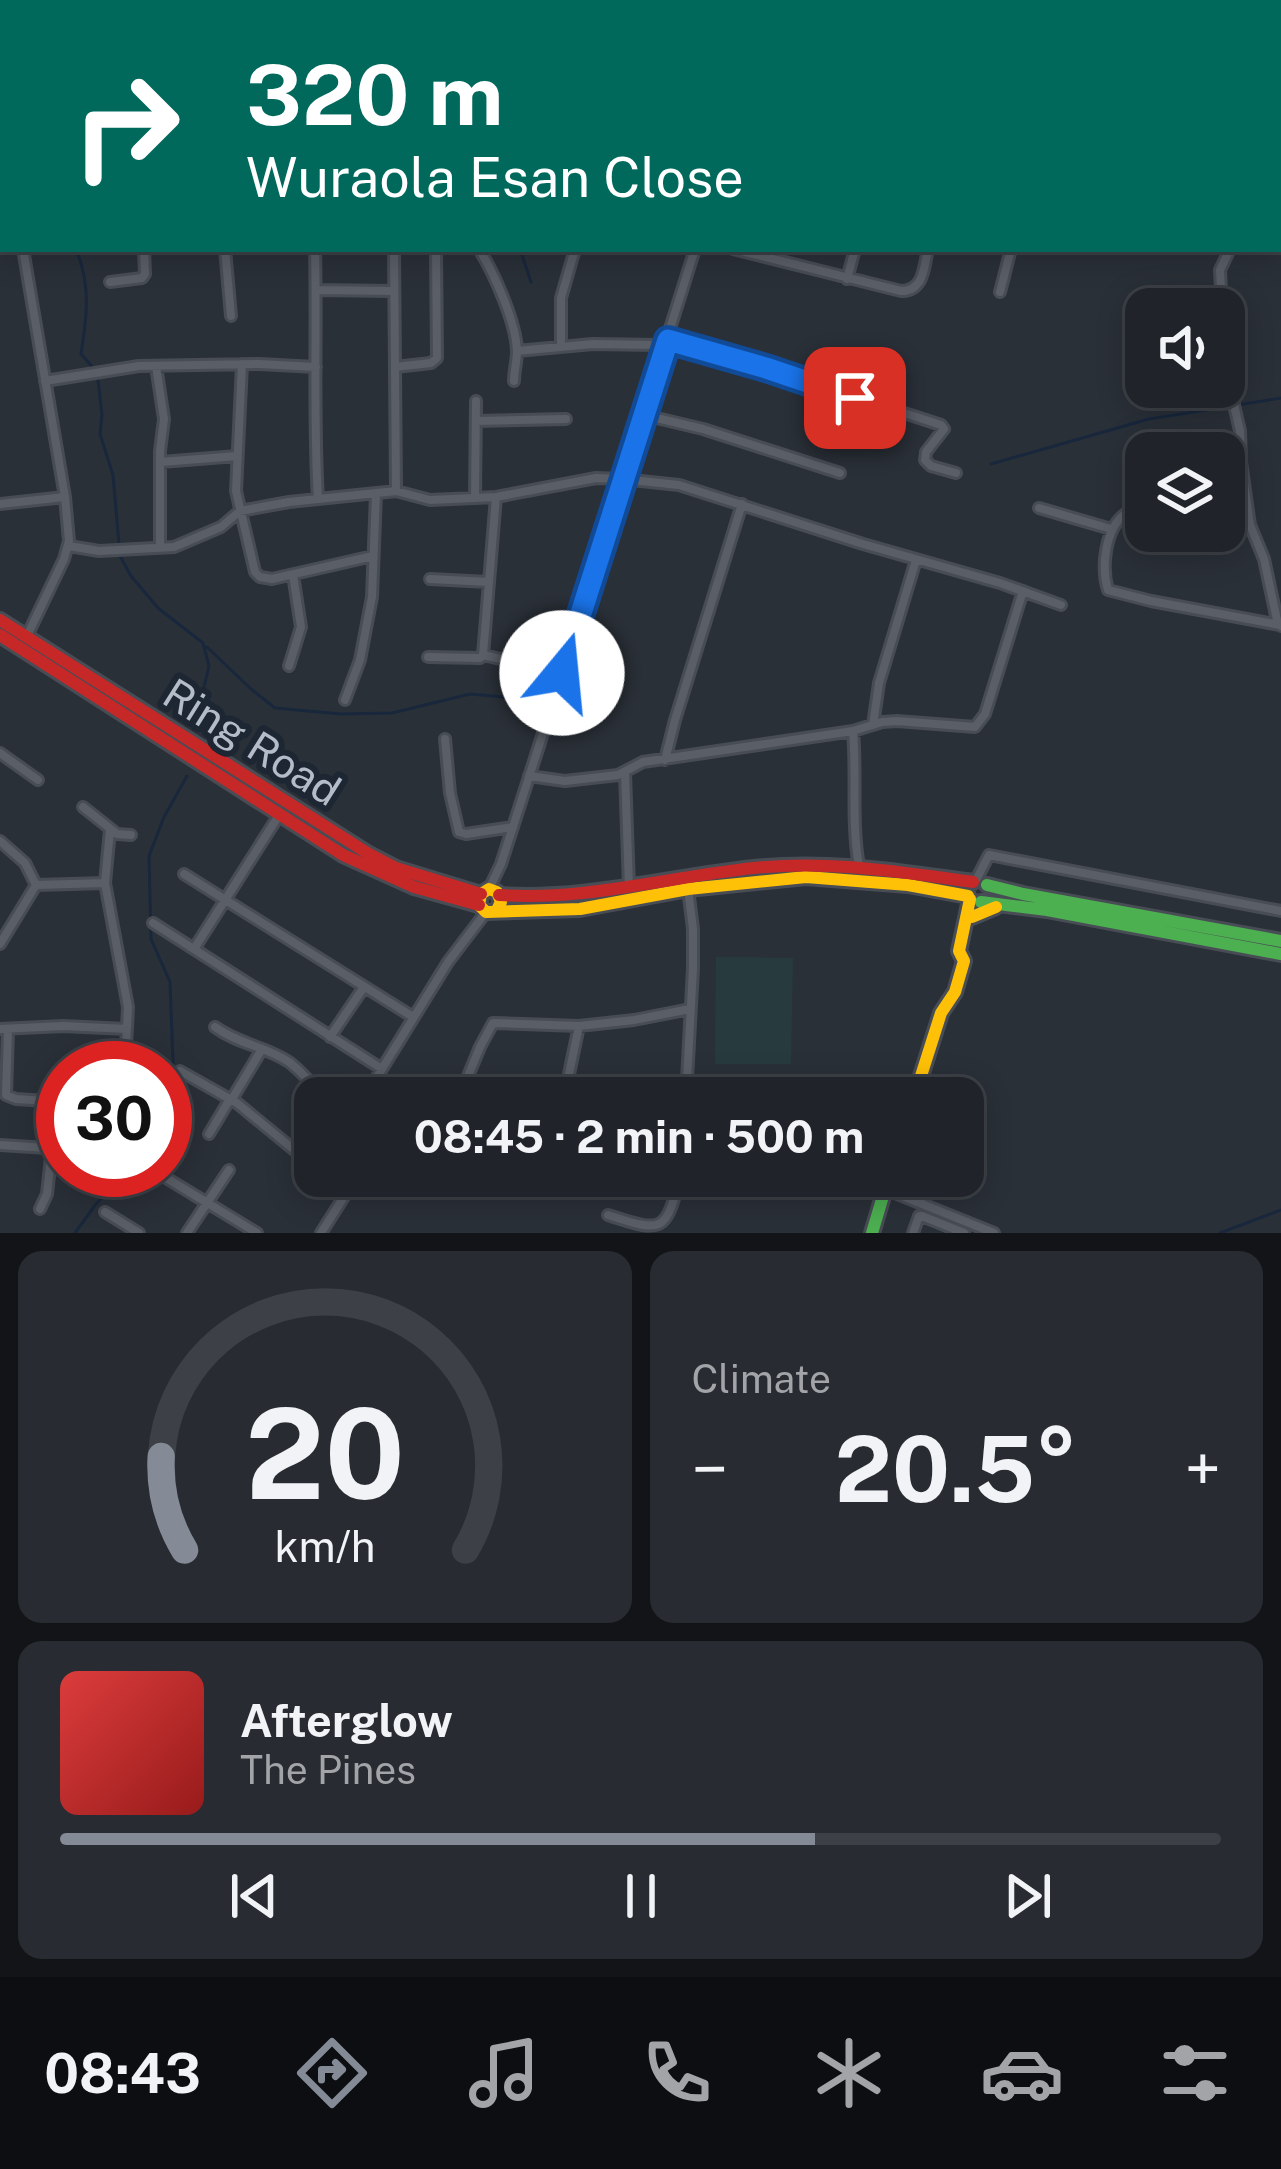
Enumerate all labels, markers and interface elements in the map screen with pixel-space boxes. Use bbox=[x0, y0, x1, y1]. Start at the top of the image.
text: 320 m bbox=[246, 45, 504, 144]
icon: right bbox=[48, 48, 204, 204]
text: Wuraola Esan Close bbox=[246, 146, 744, 209]
map controls bbox=[1125, 288, 1245, 552]
button: sound bbox=[1125, 288, 1245, 408]
pin bbox=[804, 347, 906, 449]
icon: arrive bbox=[822, 365, 888, 431]
button: layers bbox=[1125, 432, 1245, 552]
position arrow bbox=[499, 610, 625, 736]
street label: Ring Road bbox=[155, 668, 350, 815]
speed limit sign: 30 bbox=[36, 1041, 192, 1197]
text: 08:45 · 2 min · 500 m bbox=[414, 1110, 864, 1163]
text: Climate bbox=[692, 1356, 831, 1402]
text: 20 bbox=[245, 1380, 405, 1527]
text: 20.5° bbox=[835, 1416, 1078, 1522]
text: − bbox=[692, 1430, 728, 1508]
text: + bbox=[1184, 1430, 1221, 1508]
text: km/h bbox=[274, 1521, 375, 1572]
text: Afterglow bbox=[240, 1694, 453, 1747]
text: The Pines bbox=[240, 1747, 416, 1793]
icon: previous bbox=[221, 1863, 287, 1929]
icon: pause bbox=[608, 1863, 674, 1929]
icon: next bbox=[995, 1863, 1061, 1929]
icon: directions bbox=[290, 2031, 374, 2115]
icon: music bbox=[462, 2031, 546, 2115]
icon: phone bbox=[635, 2031, 719, 2115]
icon: climate bbox=[807, 2031, 891, 2115]
icon: car bbox=[980, 2031, 1064, 2115]
icon: filters bbox=[1153, 2031, 1237, 2115]
text: 08:43 bbox=[44, 2042, 201, 2105]

